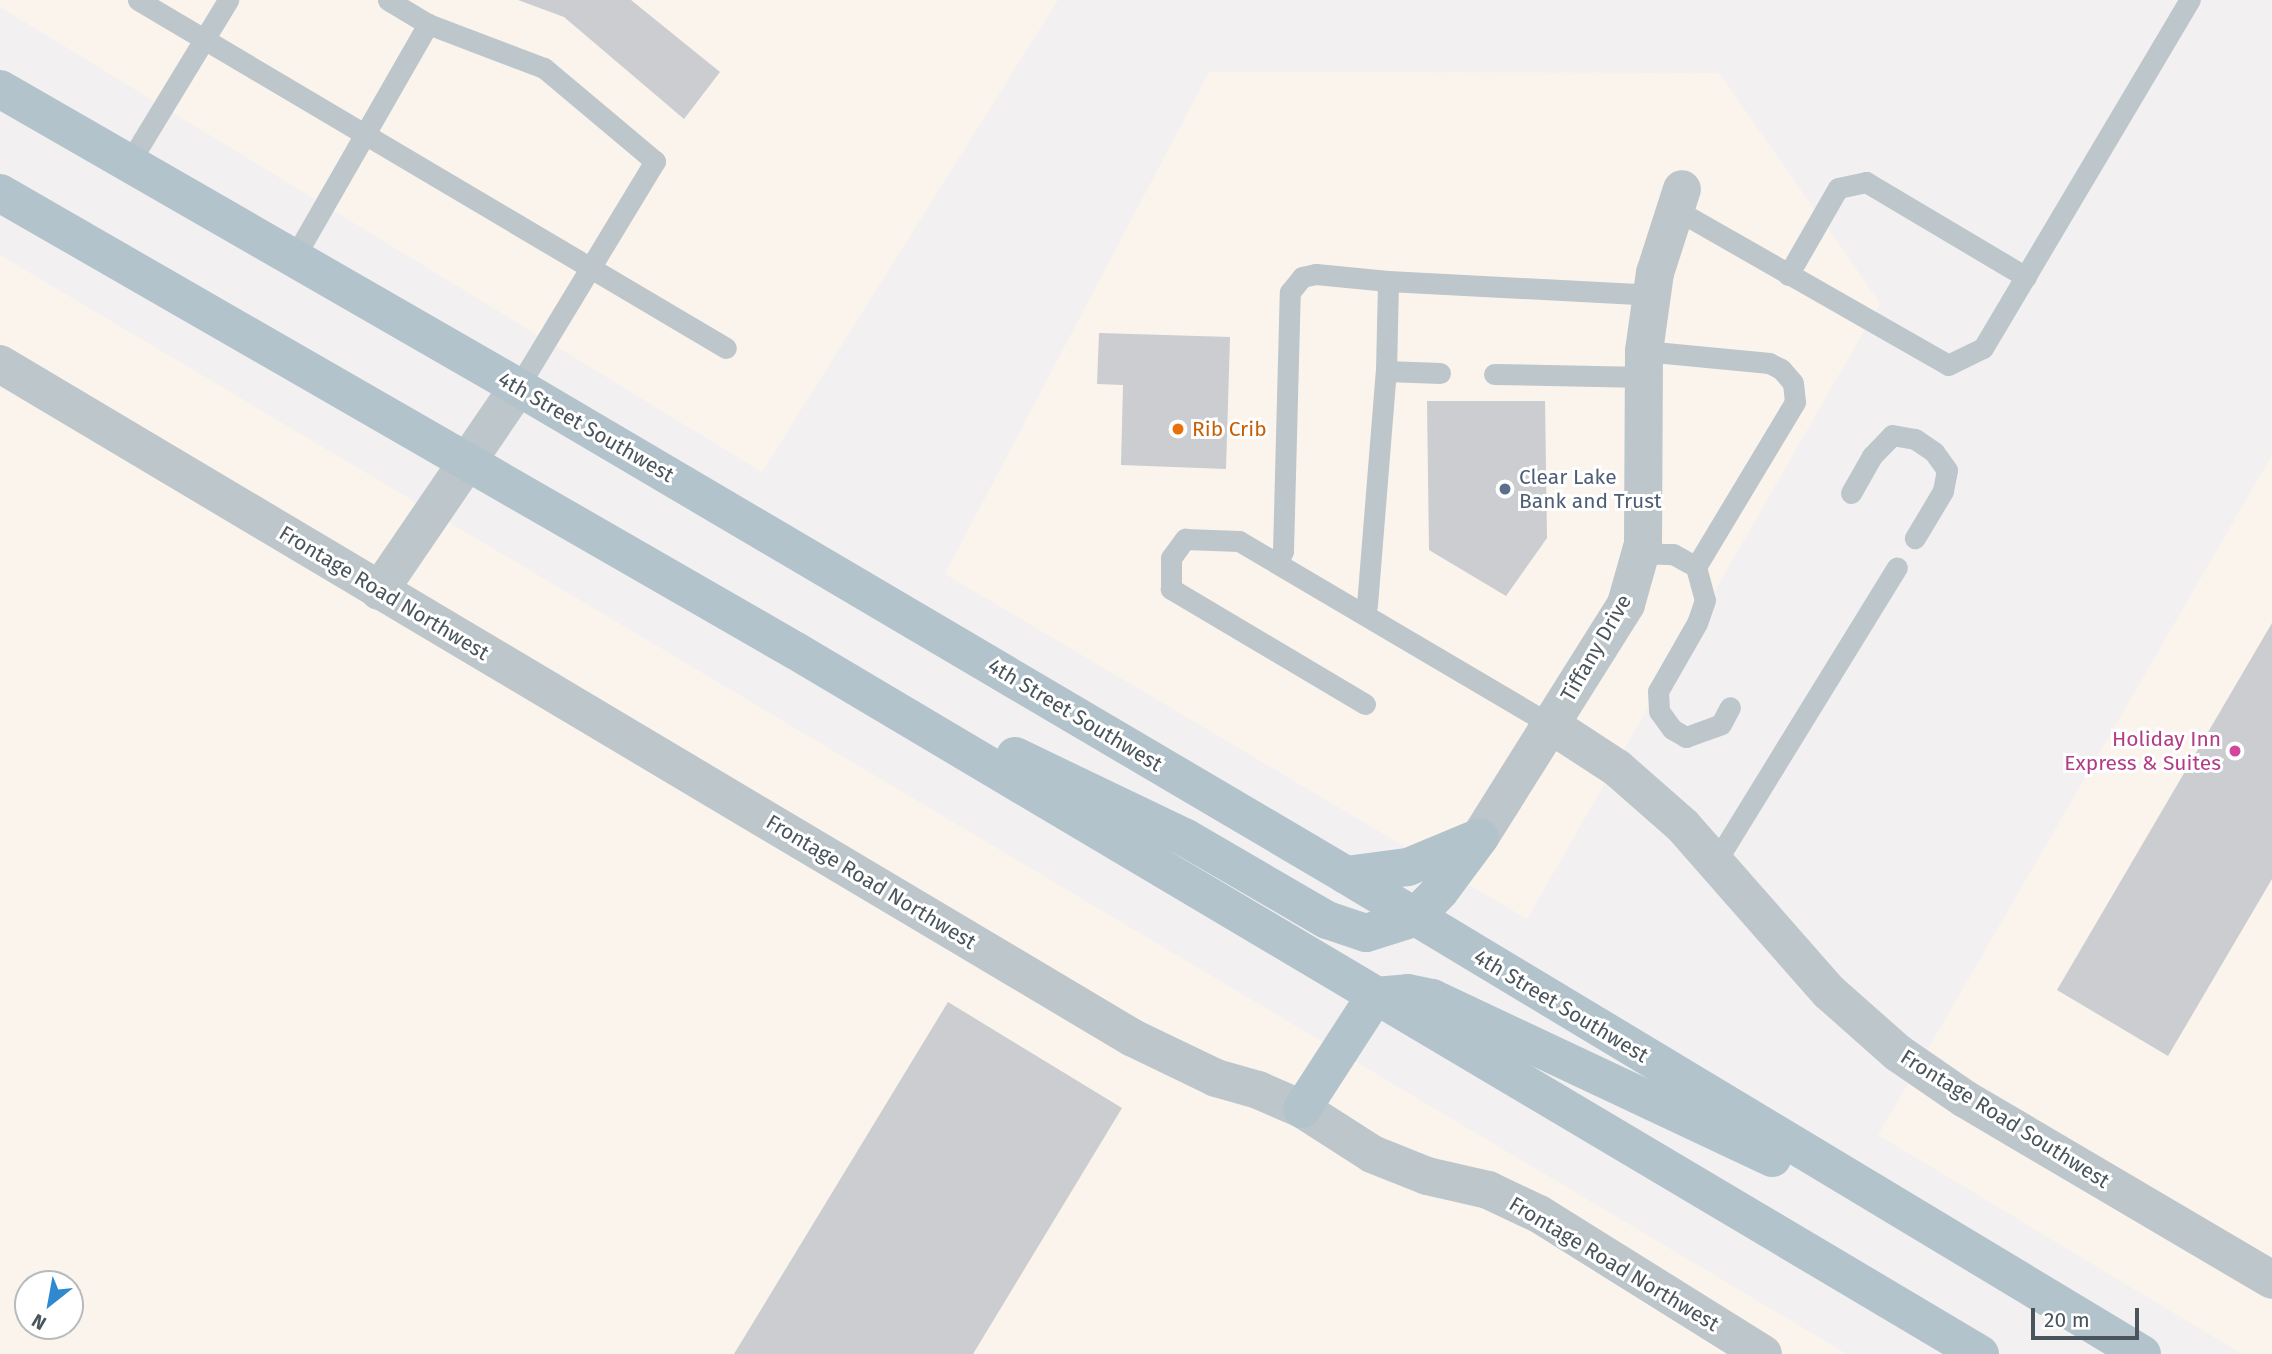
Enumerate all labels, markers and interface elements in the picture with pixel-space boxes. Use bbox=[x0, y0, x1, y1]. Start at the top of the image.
street label: 4th Street Southwest bbox=[494, 366, 678, 488]
place label: Rib Crib bbox=[1192, 416, 1267, 442]
marker: Rib Crib bbox=[1170, 421, 1186, 437]
place label: Clear Lake Bank and Trust bbox=[1519, 464, 1662, 514]
marker: Clear Lake Bank and Trust bbox=[1497, 481, 1513, 497]
street label: Frontage Road Northwest bbox=[275, 520, 493, 666]
street label: Tiffany Drive bbox=[1555, 590, 1637, 706]
street label: 4th Street Southwest bbox=[983, 653, 1167, 777]
place label: Holiday Inn Express & Suites bbox=[2064, 726, 2221, 776]
marker: Holiday Inn Express & Suites bbox=[2227, 743, 2243, 759]
street label: Frontage Road Northwest bbox=[762, 809, 980, 955]
street label: 4th Street Southwest bbox=[1469, 944, 1653, 1068]
street label: Frontage Road Southwest bbox=[1896, 1044, 2114, 1194]
street label: Frontage Road Northwest bbox=[1505, 1191, 1723, 1337]
north arrow bbox=[14, 1270, 84, 1340]
scale bar bbox=[2034, 1294, 2142, 1338]
text: 20 m bbox=[2044, 1307, 2090, 1333]
text: N bbox=[28, 1309, 50, 1335]

